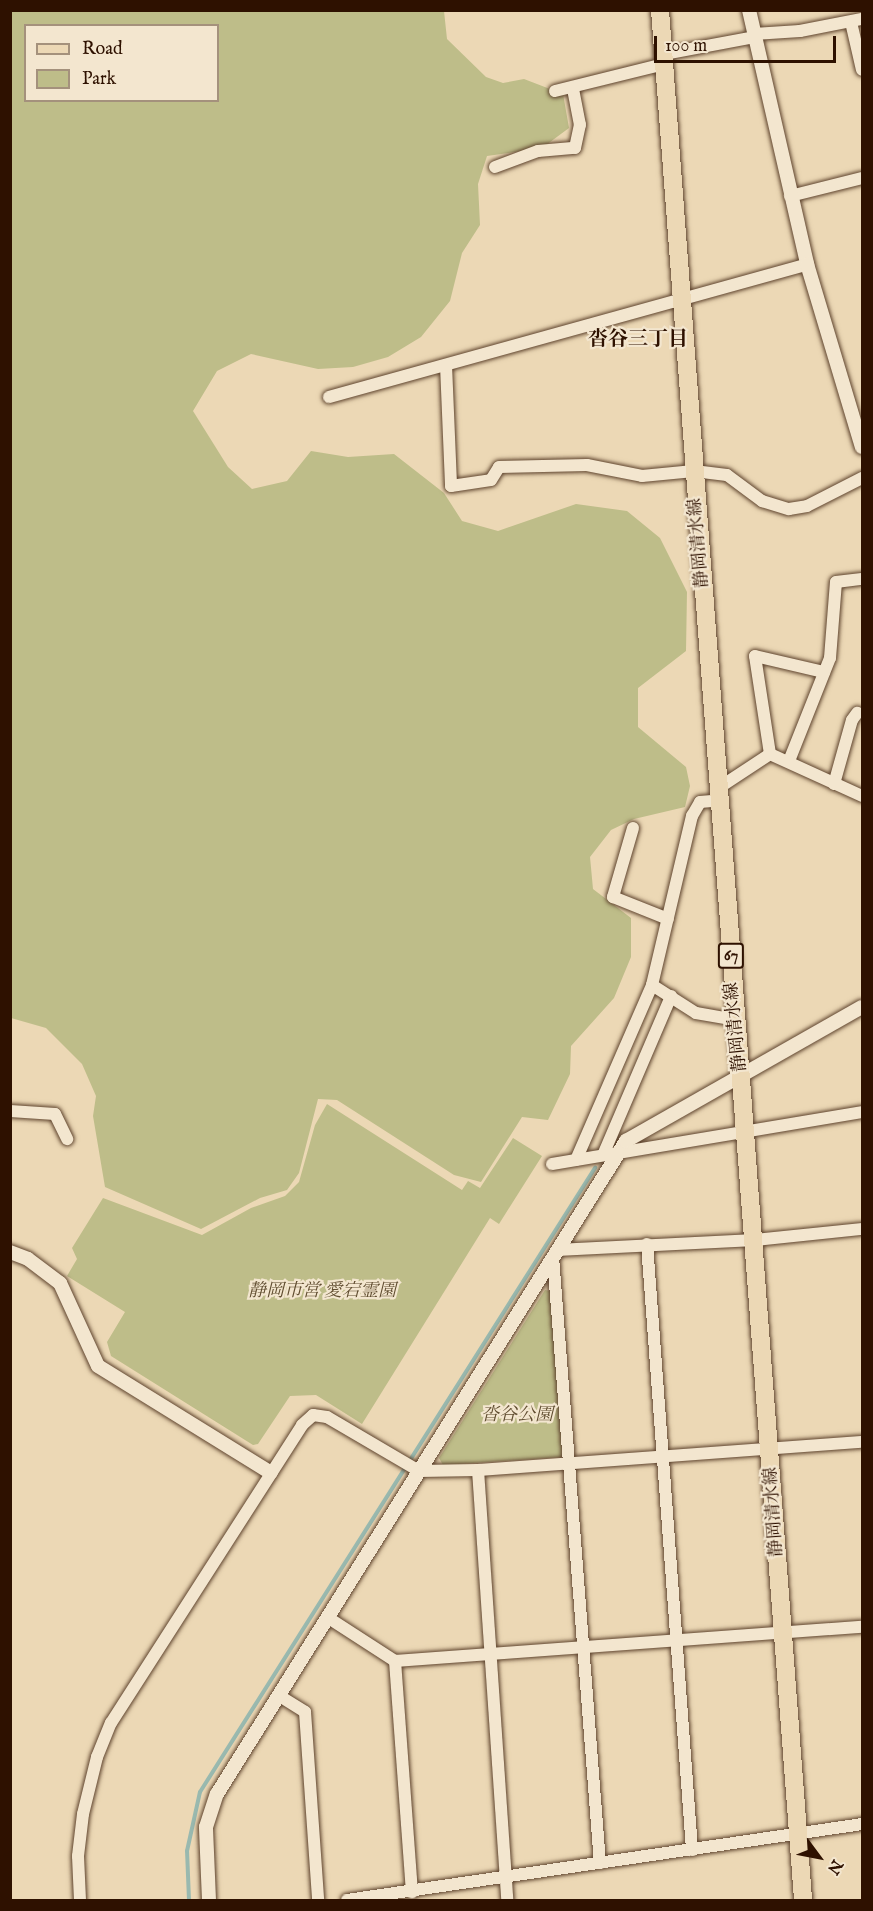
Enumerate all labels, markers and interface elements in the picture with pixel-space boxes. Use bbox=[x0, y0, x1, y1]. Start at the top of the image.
legend bbox=[24, 24, 219, 102]
scale bar bbox=[657, 24, 838, 62]
text: 100 m bbox=[665, 35, 707, 58]
text: Road bbox=[82, 38, 123, 61]
text: Park bbox=[82, 68, 116, 91]
district label: 沓谷三丁目 bbox=[588, 327, 688, 351]
street label: 静岡清水線 bbox=[685, 497, 715, 589]
road number: 67 bbox=[718, 943, 744, 969]
street label: 静岡清水線 bbox=[722, 981, 752, 1073]
park label: 静岡市営 愛宕霊園 bbox=[248, 1281, 396, 1303]
park label: 沓谷公園 bbox=[481, 1405, 553, 1427]
street label: 静岡清水線 bbox=[761, 1466, 789, 1558]
north arrow bbox=[789, 1827, 849, 1887]
text: N bbox=[822, 1855, 846, 1878]

